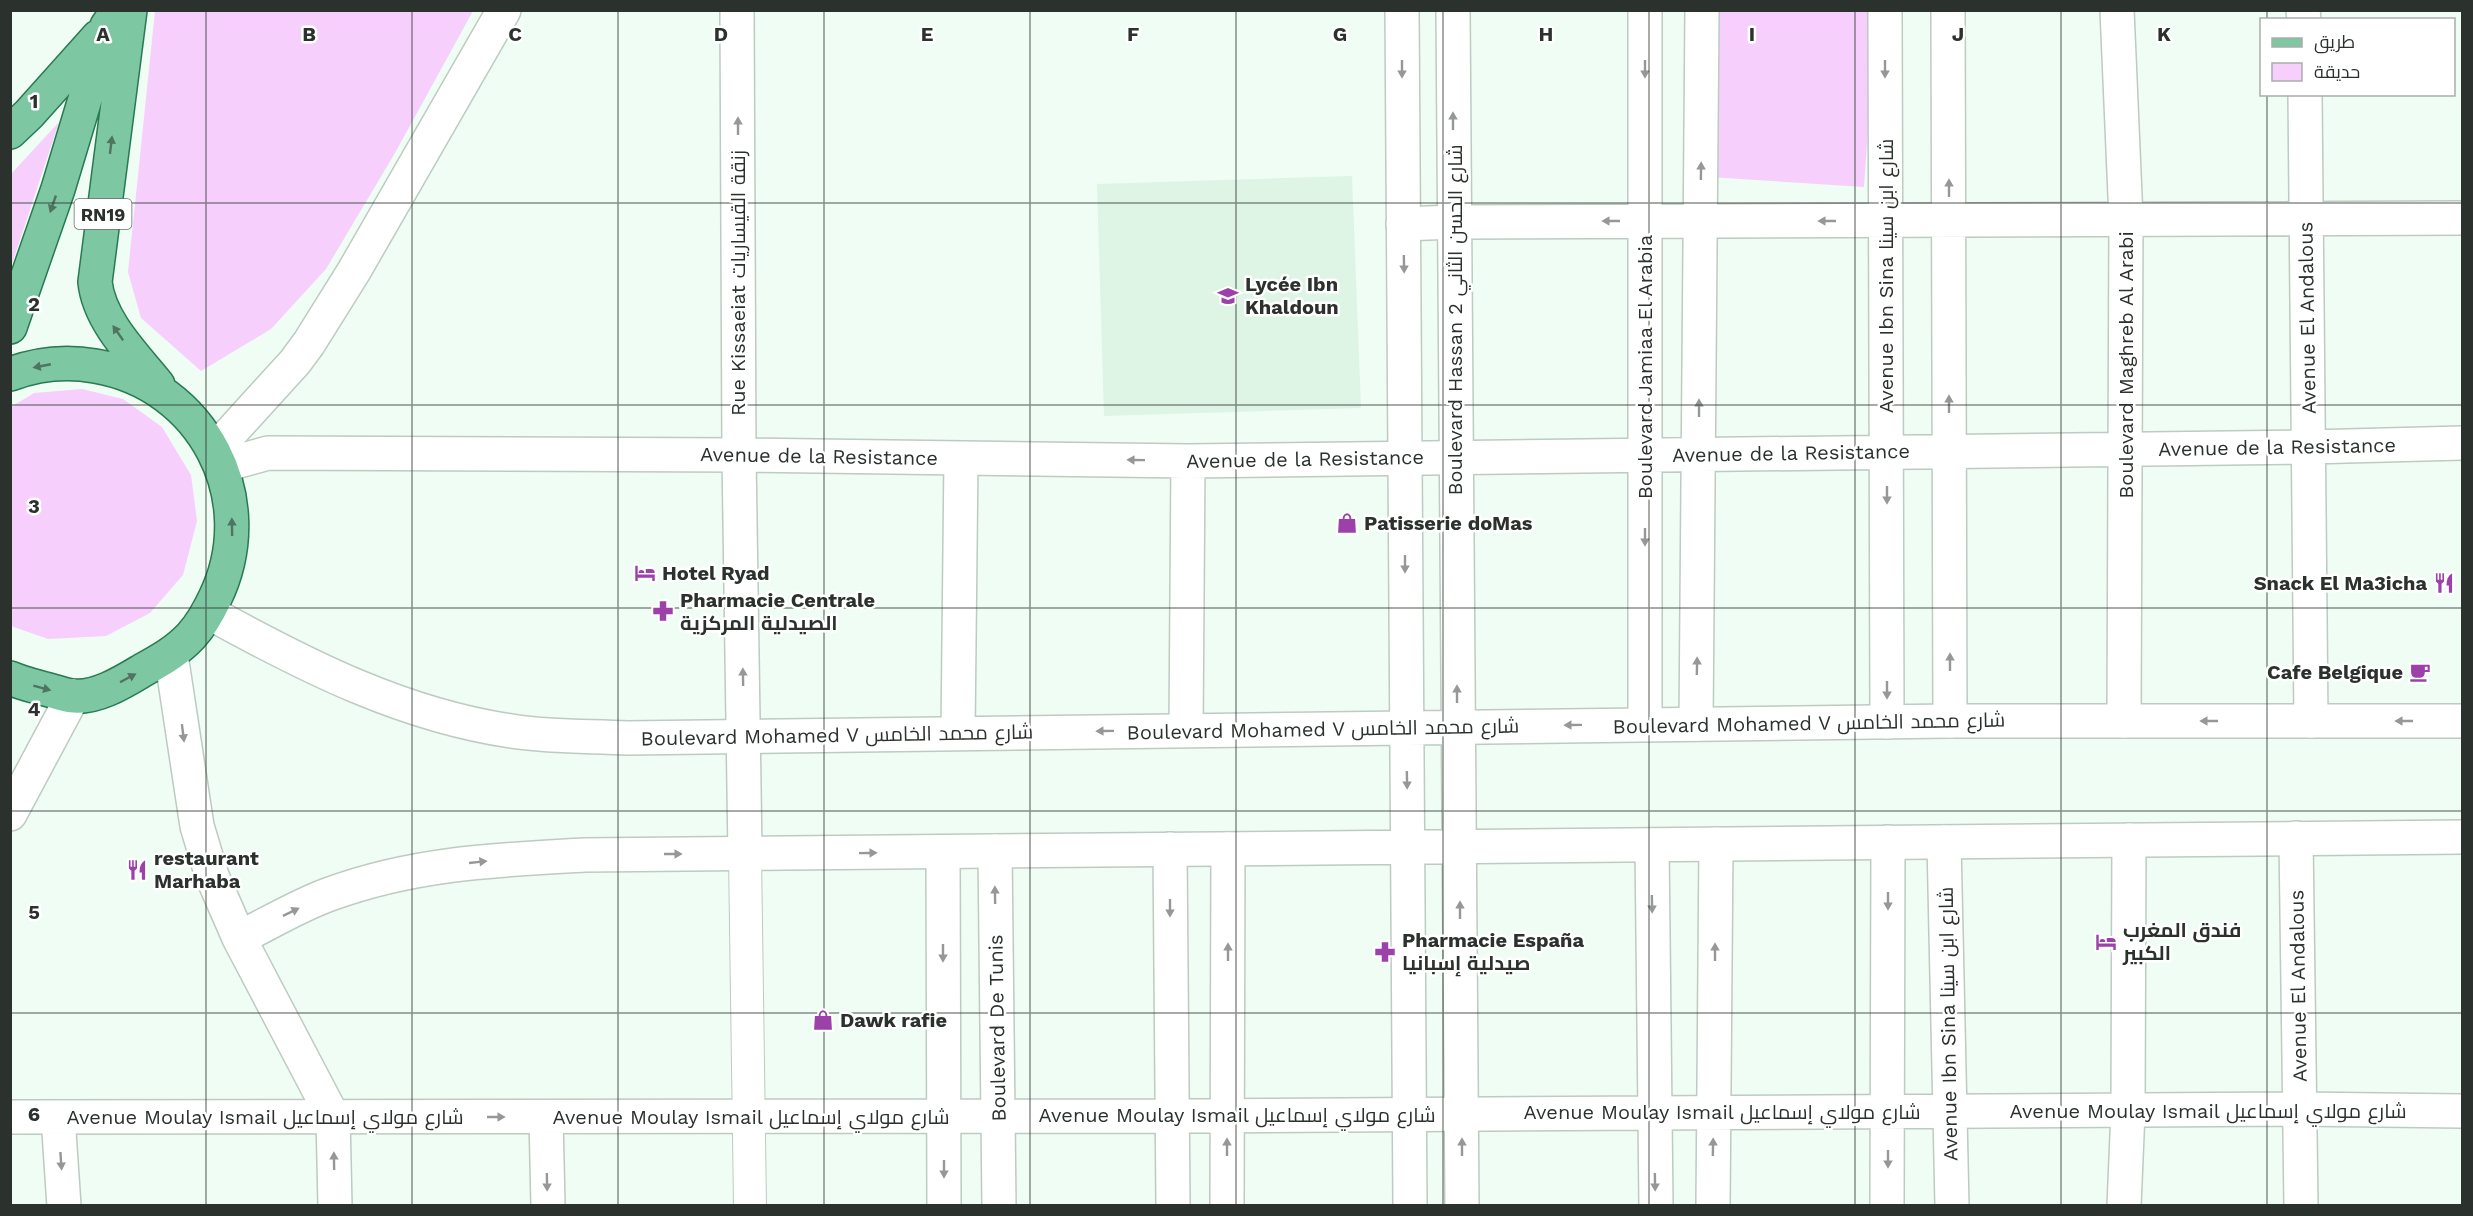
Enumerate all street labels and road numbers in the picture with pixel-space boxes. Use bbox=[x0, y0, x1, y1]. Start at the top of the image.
street label: Avenue Ibn Sina شارع ابن سينا bbox=[1874, 139, 1900, 413]
street label: Boulevard Hassan 2 شارع الحسن الثاني bbox=[1443, 144, 1471, 496]
street label: Rue Kissaeiat زنقة القيساريات bbox=[726, 150, 750, 416]
road number: RN19 bbox=[74, 199, 132, 229]
street label: Avenue El Andalous bbox=[2293, 222, 2321, 414]
street label: Boulevard Maghreb Al Arabi bbox=[2114, 231, 2138, 499]
street label: Boulevard Jamiaa El Arabia bbox=[1633, 235, 1657, 499]
street label: Avenue de la Resistance bbox=[2158, 433, 2396, 461]
street label: Avenue de la Resistance bbox=[1672, 439, 1910, 467]
street label: Avenue de la Resistance bbox=[700, 442, 938, 470]
street label: Avenue de la Resistance bbox=[1186, 445, 1424, 473]
street label: Boulevard Mohamed V شارع محمد الخامس bbox=[1613, 708, 2005, 740]
street label: Boulevard Mohamed V شارع محمد الخامس bbox=[1127, 714, 1519, 746]
street label: Boulevard Mohamed V شارع محمد الخامس bbox=[641, 720, 1033, 752]
street label: Avenue Ibn Sina شارع ابن سينا bbox=[1934, 887, 1964, 1161]
street label: Avenue El Andalous bbox=[2284, 890, 2312, 1082]
street label: Boulevard De Tunis bbox=[983, 934, 1011, 1122]
street label: Avenue Moulay Ismail شارع مولاي إسماعيل bbox=[2009, 1099, 2407, 1127]
street label: Avenue Moulay Ismail شارع مولاي إسماعيل bbox=[1523, 1100, 1921, 1128]
street label: Avenue Moulay Ismail شارع مولاي إسماعيل bbox=[1038, 1103, 1436, 1131]
street label: Avenue Moulay Ismail شارع مولاي إسماعيل bbox=[66, 1105, 464, 1133]
street label: Avenue Moulay Ismail شارع مولاي إسماعيل bbox=[552, 1105, 950, 1133]

